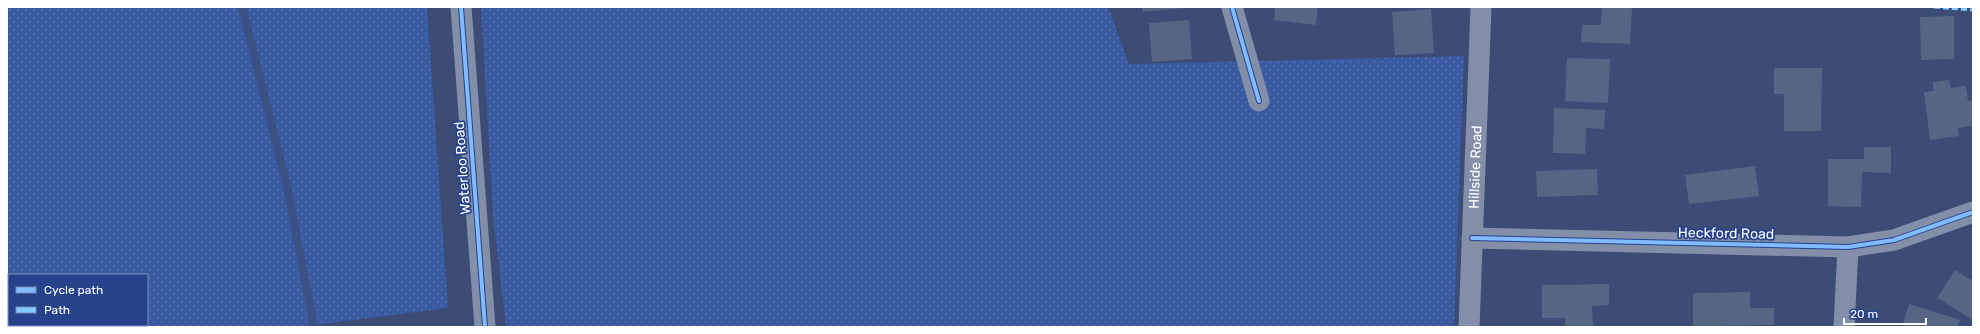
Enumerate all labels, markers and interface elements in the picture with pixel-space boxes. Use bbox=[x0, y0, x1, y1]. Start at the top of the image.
street label: Waterloo Road bbox=[451, 121, 474, 215]
street label: Hillside Road bbox=[1465, 125, 1486, 209]
street label: Heckford Road bbox=[1678, 224, 1774, 243]
legend bbox=[8, 274, 148, 326]
text: Cycle path bbox=[44, 283, 103, 297]
scale bar bbox=[1844, 300, 1926, 326]
text: Path bbox=[44, 303, 70, 317]
text: 20 m bbox=[1850, 307, 1878, 321]

